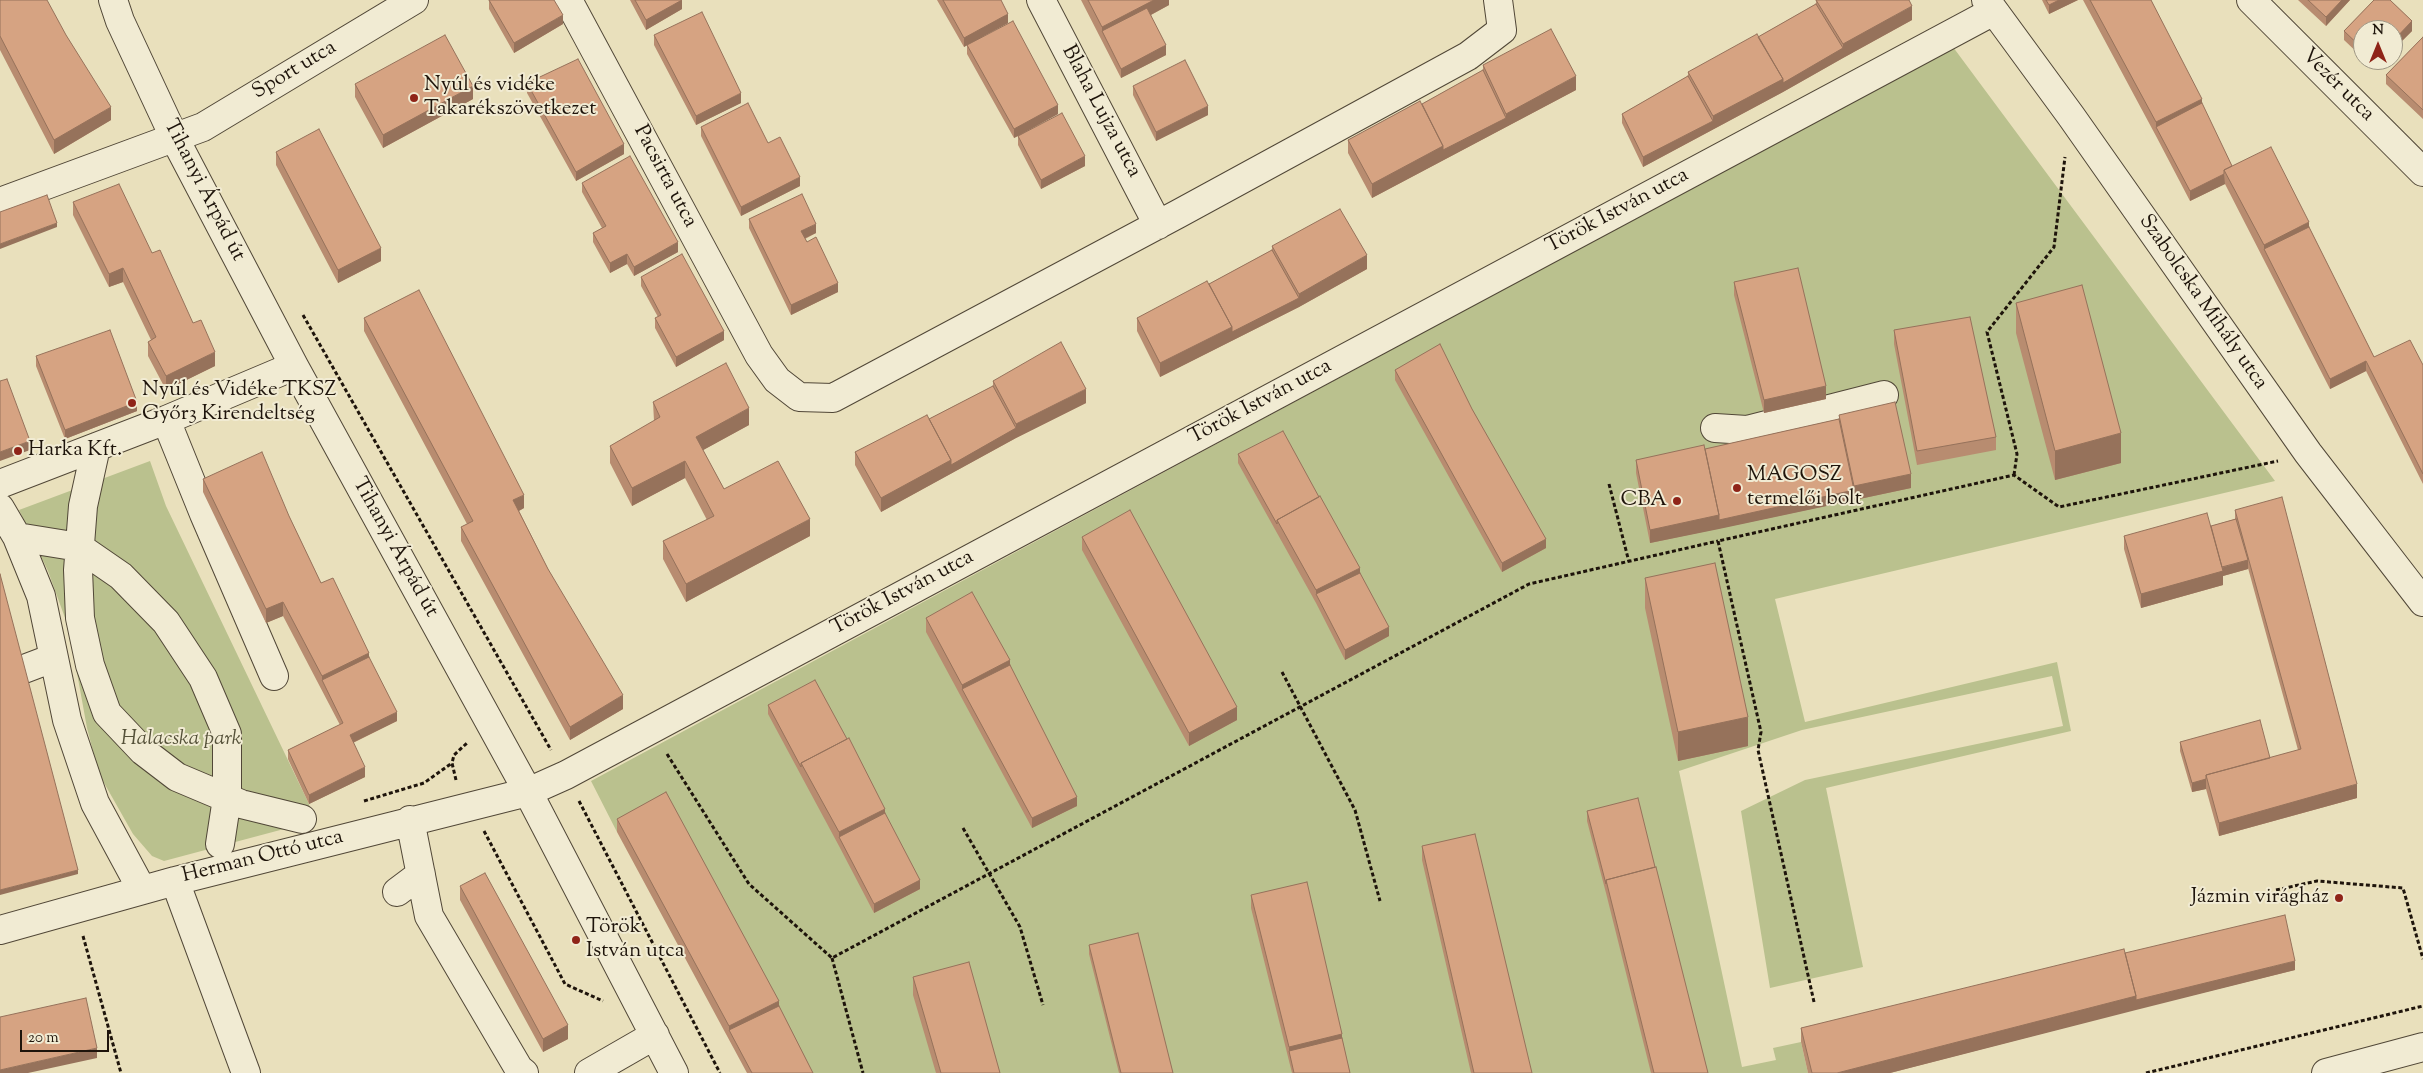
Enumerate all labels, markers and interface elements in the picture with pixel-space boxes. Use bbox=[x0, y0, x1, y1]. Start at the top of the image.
north arrow bbox=[2353, 20, 2403, 70]
text: N bbox=[2372, 21, 2384, 41]
street label: Sport utca bbox=[248, 36, 342, 106]
street label: Blaha Lujza utca bbox=[1055, 41, 1145, 183]
street label: Vezér utca bbox=[2295, 44, 2379, 128]
place label: Nyúl és vidéke Takarékszövetkezet bbox=[424, 73, 596, 123]
marker: Nyúl és vidéke Takarékszövetkezet bbox=[408, 92, 420, 104]
street label: Tihanyi Árpád út bbox=[156, 116, 250, 266]
street label: Pacsirta utca bbox=[627, 122, 701, 232]
street label: Török István utca bbox=[1542, 164, 1694, 260]
street label: Szabolcska Mihály utca bbox=[2132, 211, 2272, 395]
street label: Török István utca bbox=[1185, 355, 1337, 451]
place label: Nyúl és Vidéke TKSZ Győr3 Kirendeltség bbox=[142, 378, 336, 428]
marker: Nyúl és Vidéke TKSZ Győr3 Kirendeltség bbox=[126, 397, 138, 409]
place label: Harka Kft. bbox=[28, 438, 122, 464]
marker: Harka Kft. bbox=[12, 445, 24, 457]
place label: MAGOSZ termelői bolt bbox=[1747, 463, 1862, 513]
street label: Tihanyi Árpád út bbox=[345, 474, 443, 622]
marker: MAGOSZ termelői bolt bbox=[1731, 482, 1743, 494]
place label: CBA bbox=[1620, 488, 1667, 514]
marker: CBA bbox=[1671, 495, 1683, 507]
street label: Török István utca bbox=[827, 546, 979, 642]
park label: Halacska park bbox=[121, 727, 241, 753]
street label: Herman Ottó utca bbox=[180, 826, 346, 890]
place label: Jázmin virágház bbox=[2191, 885, 2329, 911]
marker: Jázmin virágház bbox=[2333, 892, 2345, 904]
place label: Török István utca bbox=[586, 915, 684, 965]
marker: Török István utca bbox=[570, 934, 582, 946]
scale bar bbox=[22, 1020, 111, 1052]
text: 20 m bbox=[28, 1028, 59, 1049]

